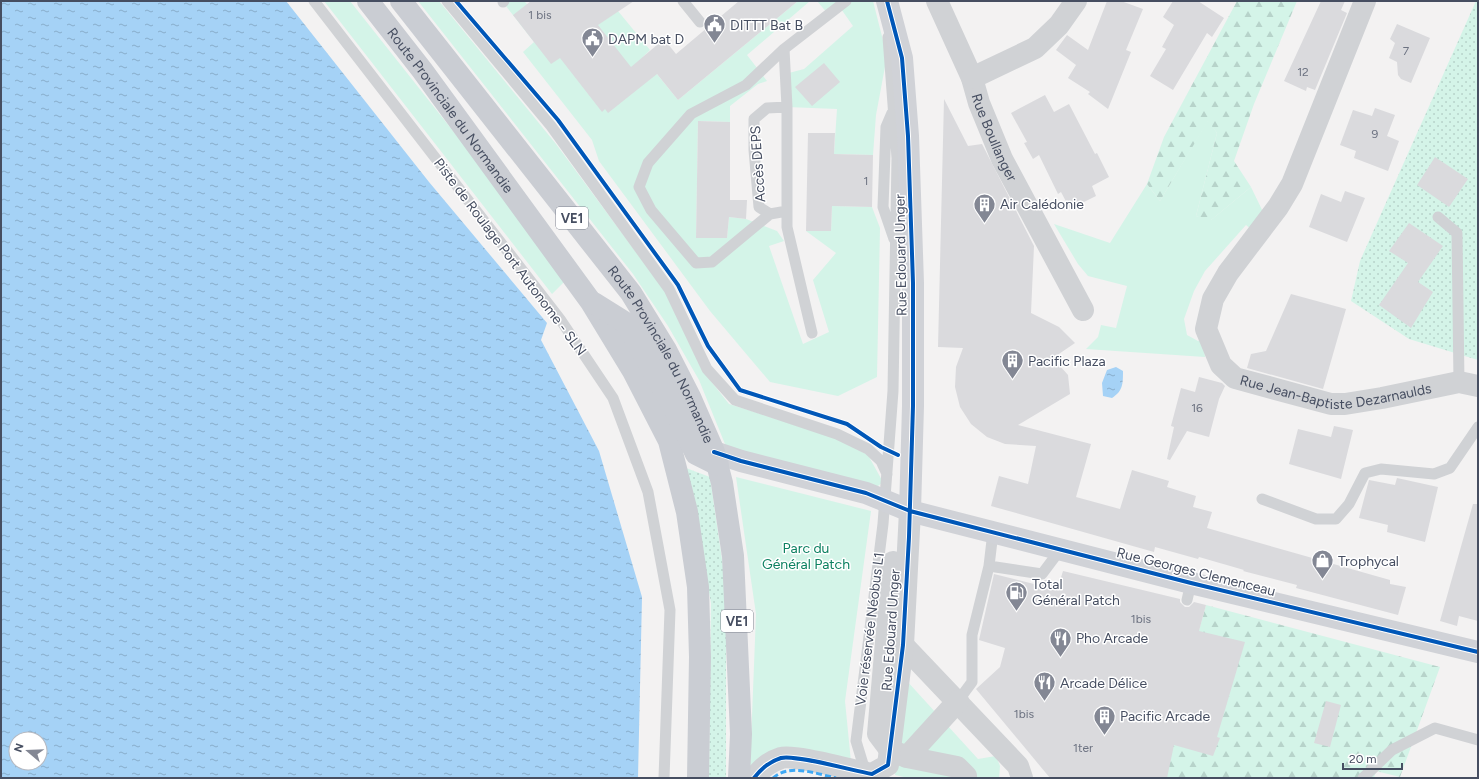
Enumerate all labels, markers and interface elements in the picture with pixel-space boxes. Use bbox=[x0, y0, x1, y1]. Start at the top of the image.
house number: 1 bis bbox=[528, 8, 552, 22]
public building icon: DITTT Bat B bbox=[702, 12, 728, 45]
place label: DITTT Bat B bbox=[730, 17, 803, 34]
street label: Route Provinciale du Normandie bbox=[384, 24, 517, 197]
public building icon: DAPM bat D bbox=[580, 26, 606, 59]
place label: DAPM bat D bbox=[608, 31, 684, 48]
house number: 7 bbox=[1403, 44, 1410, 58]
house number: 12 bbox=[1297, 65, 1309, 79]
street label: Rue Boullanger bbox=[968, 92, 1021, 184]
street label: Accès DEPS bbox=[747, 125, 769, 203]
house number: 9 bbox=[1372, 127, 1379, 141]
street label: Piste de Roulage Port Autonome - SLN bbox=[430, 155, 590, 359]
house number: 1 bbox=[864, 174, 868, 188]
building icon: Air Calédonie bbox=[971, 191, 997, 224]
street label: Rue Edouard Unger bbox=[891, 194, 911, 316]
place label: Air Calédonie bbox=[1000, 196, 1084, 213]
road number: VE1 bbox=[556, 207, 588, 229]
street label: Route Provinciale du Normandie bbox=[604, 262, 718, 446]
building icon: Pacific Plaza bbox=[999, 348, 1025, 381]
place label: Pacific Plaza bbox=[1028, 353, 1106, 370]
street label: Rue Jean-Baptiste Dezarnaulds bbox=[1238, 371, 1433, 413]
house number: 16 bbox=[1191, 401, 1203, 415]
park label: Parc du Général Patch bbox=[762, 540, 850, 573]
street label: Rue Georges Clemenceau bbox=[1115, 544, 1277, 600]
shop icon: Trophycal bbox=[1310, 548, 1336, 581]
street label: Voie réservée Néobus L1 bbox=[852, 551, 888, 707]
place label: Trophycal bbox=[1338, 553, 1399, 570]
street label: Rue Edouard Unger bbox=[878, 568, 904, 691]
place label: Total Général Patch bbox=[1032, 576, 1120, 609]
fuel station icon: Total Général Patch bbox=[1004, 579, 1030, 612]
road number: VE1 bbox=[721, 610, 753, 632]
house number: 1bis bbox=[1131, 612, 1152, 626]
restaurant icon: Pho Arcade bbox=[1047, 625, 1073, 658]
place label: Pho Arcade bbox=[1076, 630, 1149, 647]
restaurant icon: Arcade Délice bbox=[1032, 670, 1058, 703]
place label: Arcade Délice bbox=[1060, 675, 1147, 692]
building icon: Pacific Arcade bbox=[1092, 703, 1118, 736]
house number: 1bis bbox=[1014, 707, 1035, 721]
place label: Pacific Arcade bbox=[1120, 708, 1211, 725]
north arrow bbox=[8, 731, 48, 771]
house number: 1ter bbox=[1073, 741, 1093, 755]
text: N bbox=[11, 742, 27, 754]
scale bar bbox=[1343, 745, 1402, 771]
text: 20 m bbox=[1349, 752, 1377, 766]

